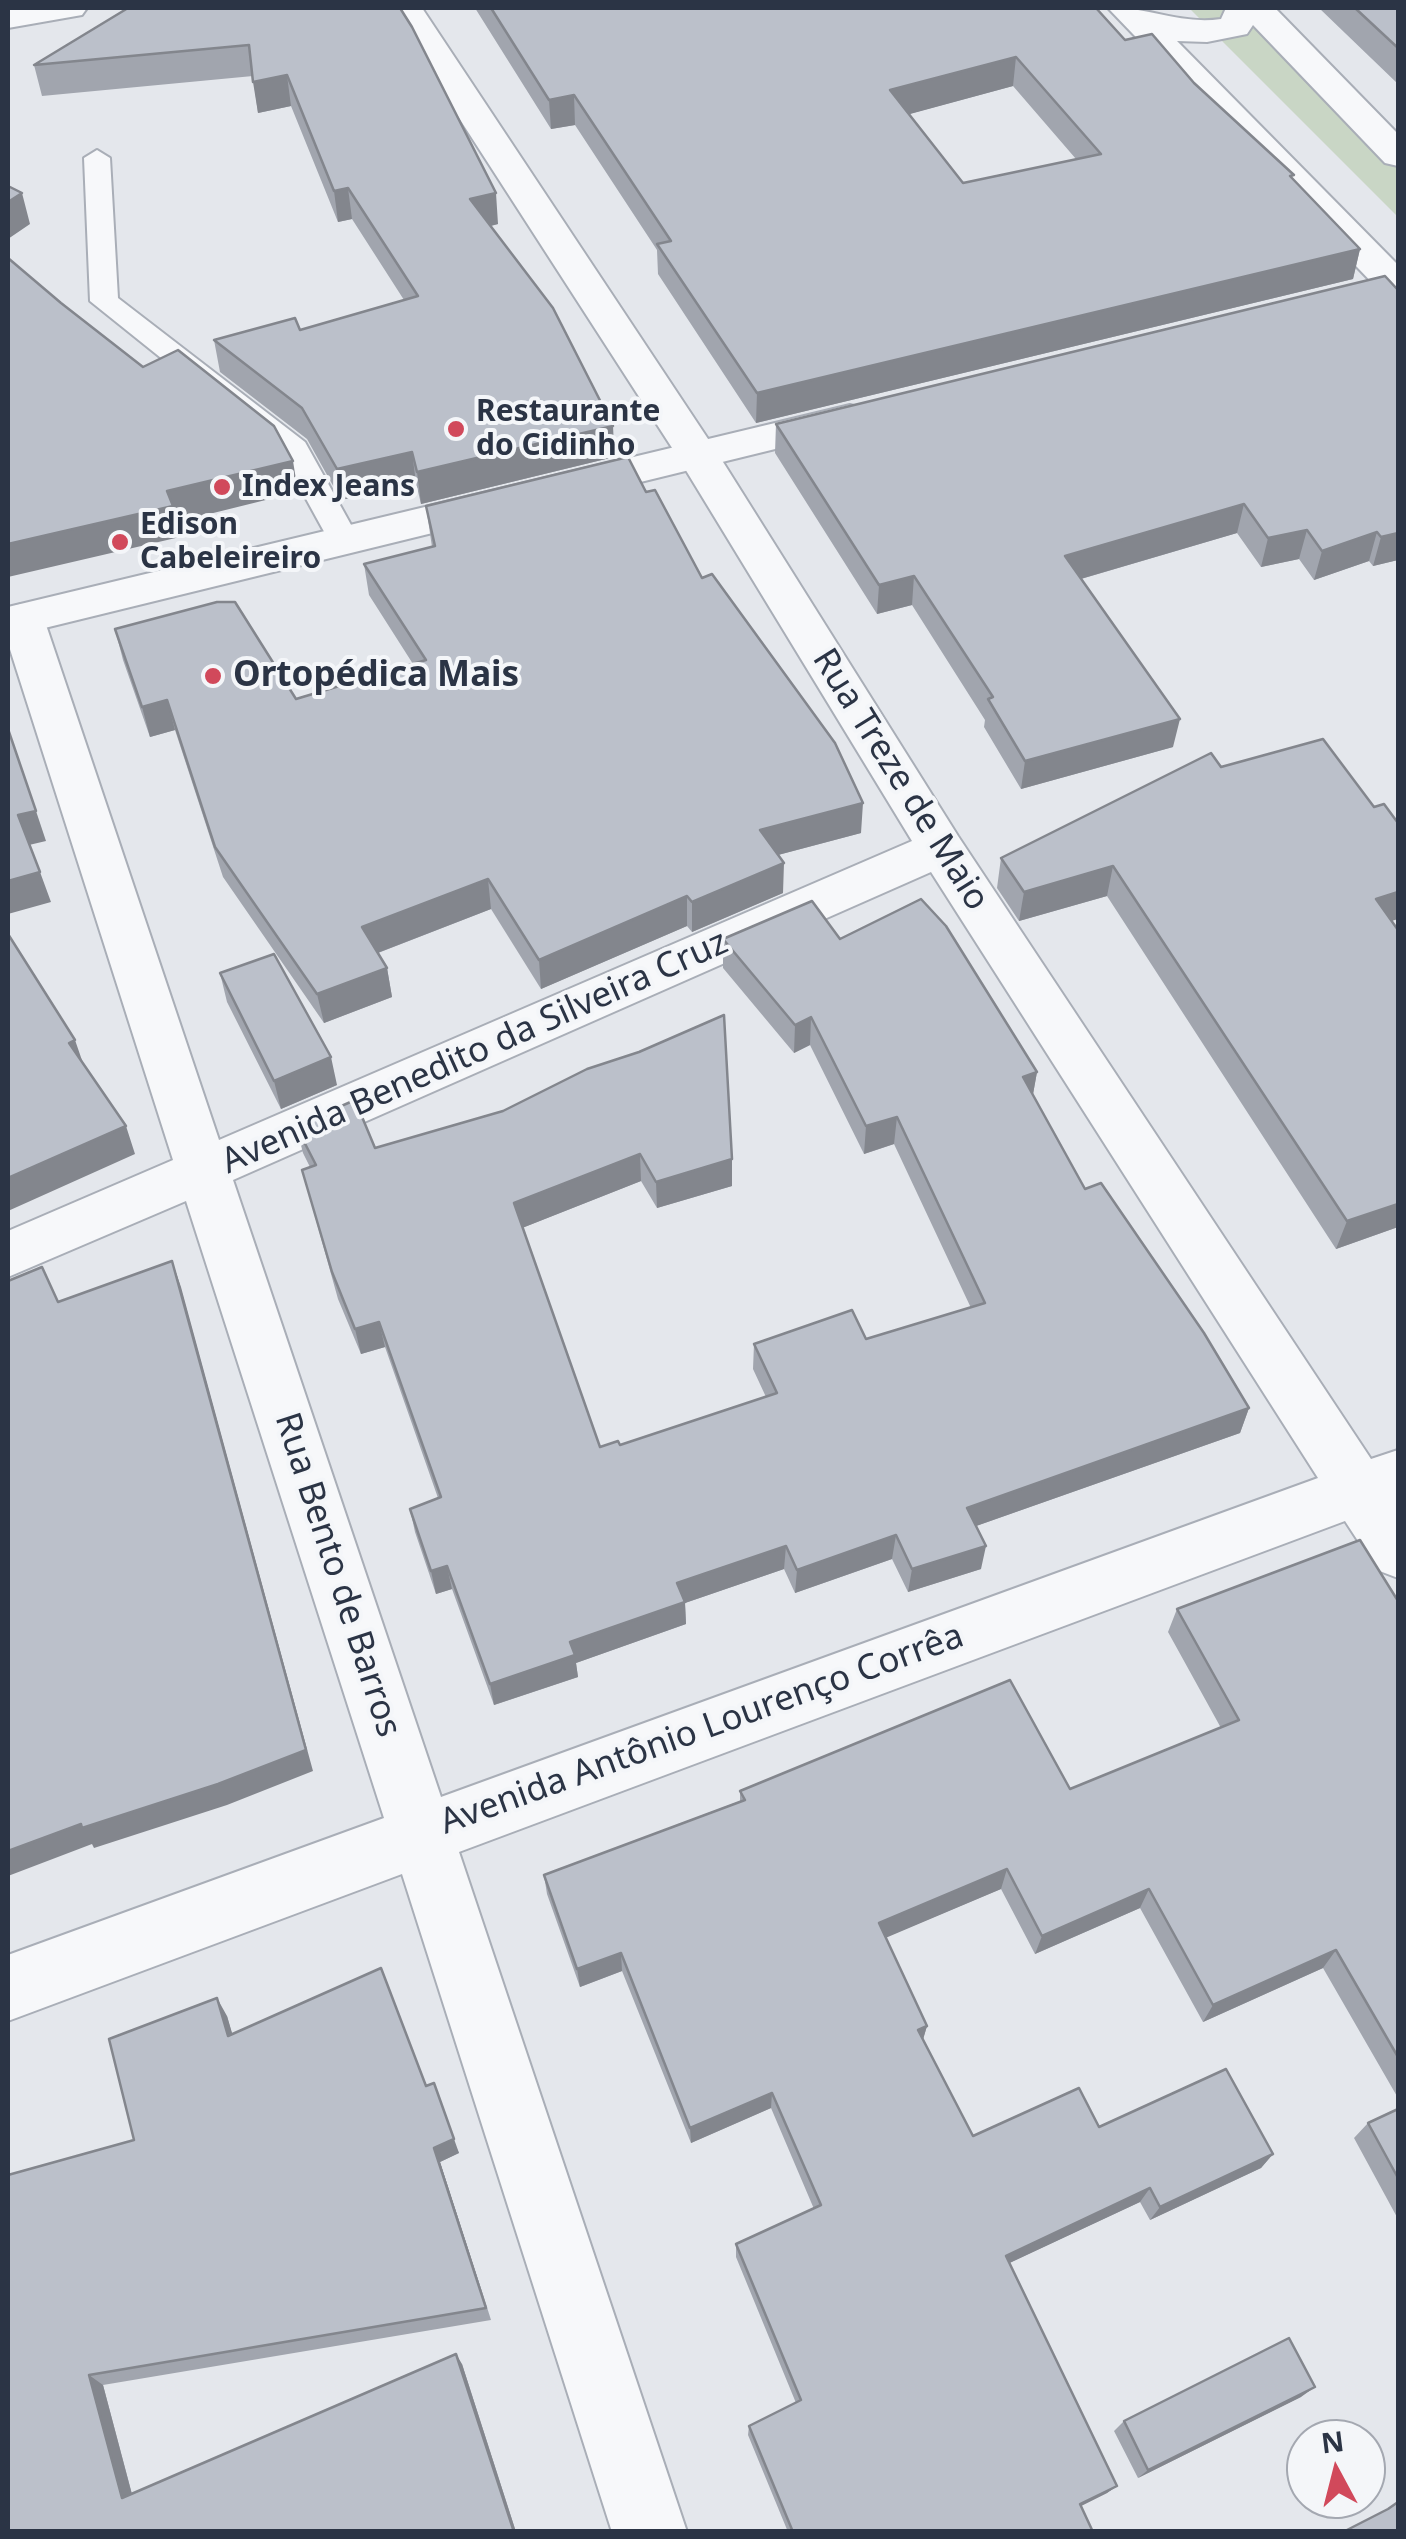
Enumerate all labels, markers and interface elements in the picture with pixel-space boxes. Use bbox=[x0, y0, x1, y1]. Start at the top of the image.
place label: Restaurante do Cidinho bbox=[476, 394, 660, 464]
marker: Restaurante do Cidinho bbox=[445, 418, 467, 440]
place label: Index Jeans bbox=[242, 469, 415, 505]
marker: Index Jeans bbox=[211, 476, 233, 498]
place label: Edison Cabeleireiro bbox=[140, 507, 321, 578]
marker: Edison Cabeleireiro bbox=[109, 531, 131, 553]
street label: Rua Treze de Maio bbox=[803, 642, 997, 918]
place label: Ortopédica Mais bbox=[233, 655, 519, 697]
marker: Ortopédica Mais bbox=[202, 665, 224, 687]
street label: Avenida Benedito da Silveira Cruz bbox=[216, 922, 734, 1184]
street label: Rua Bento de Barros bbox=[265, 1408, 409, 1742]
street label: Avenida Antônio Lourenço Corrêa bbox=[435, 1616, 969, 1844]
north arrow bbox=[1286, 2419, 1386, 2519]
text: N bbox=[1319, 2421, 1346, 2461]

